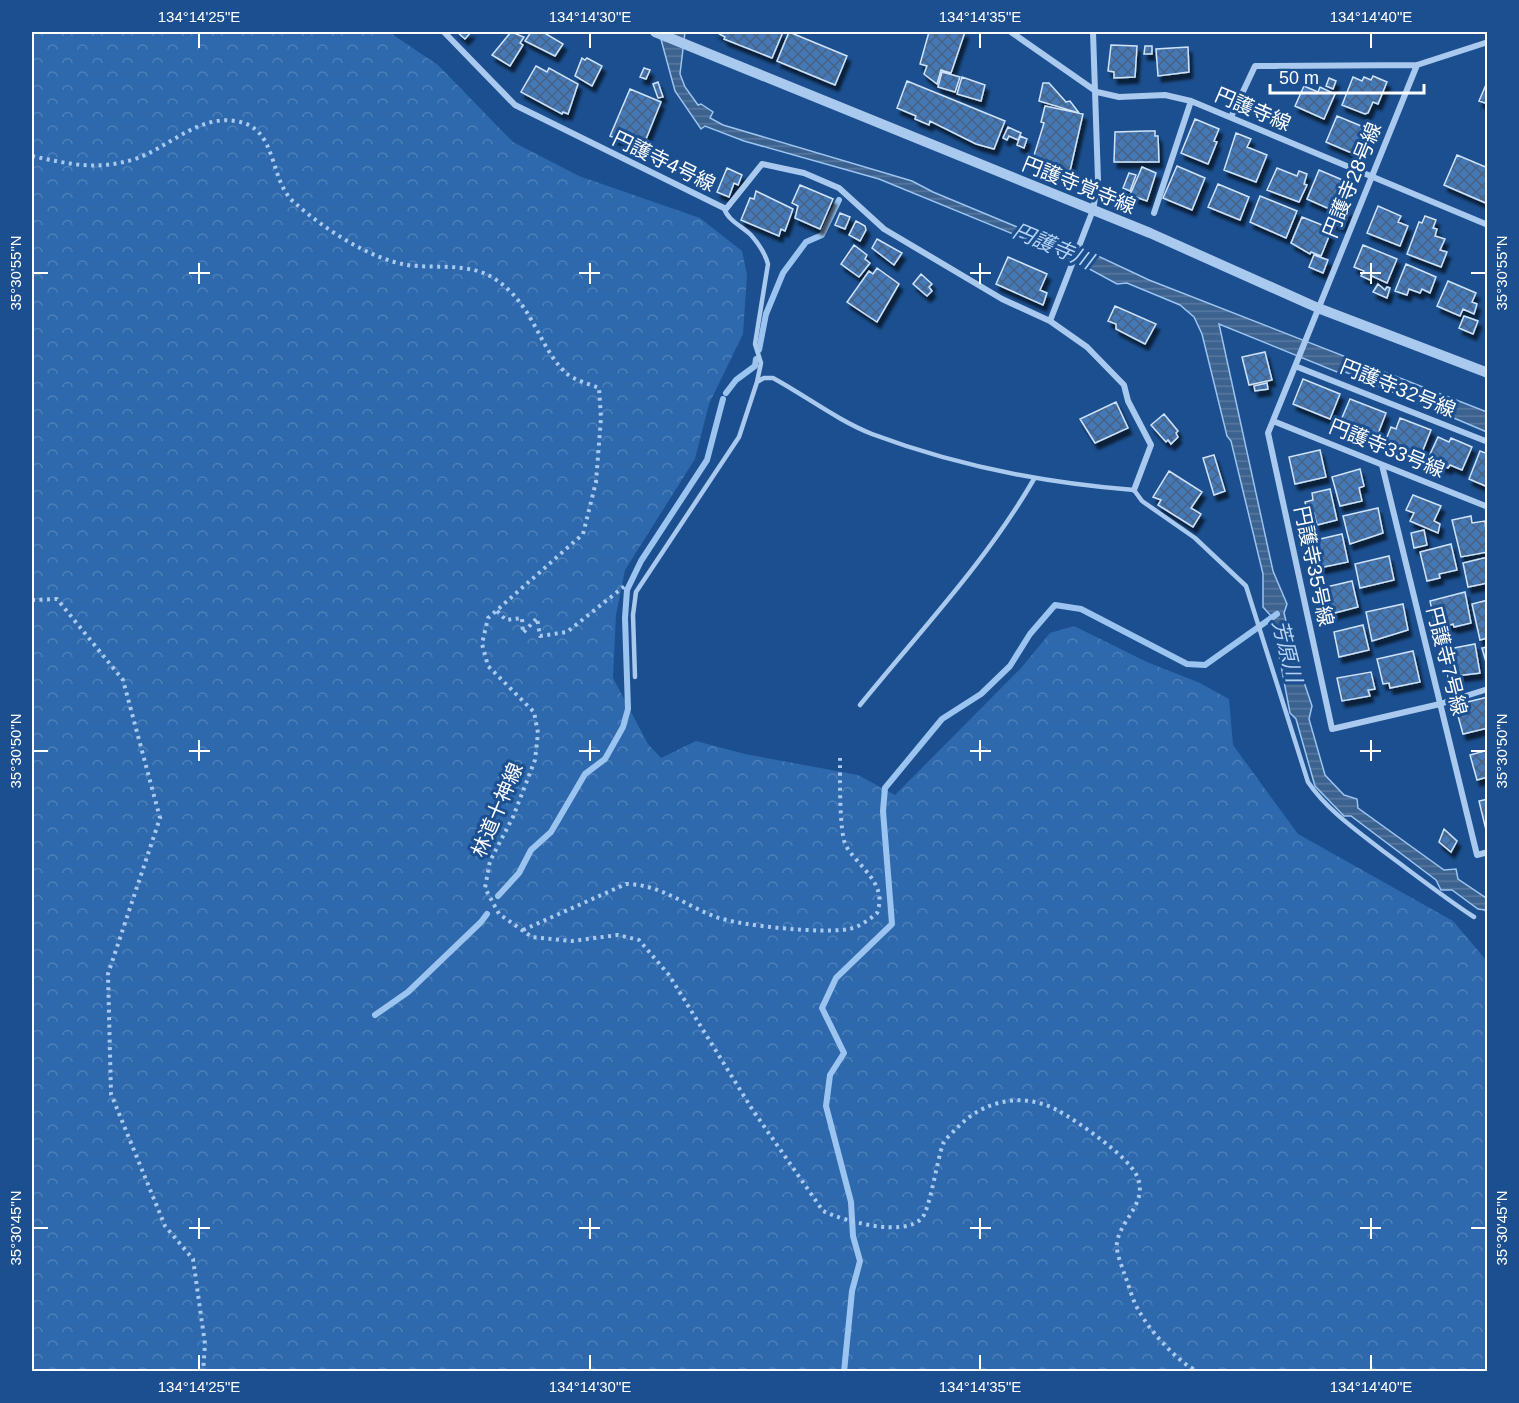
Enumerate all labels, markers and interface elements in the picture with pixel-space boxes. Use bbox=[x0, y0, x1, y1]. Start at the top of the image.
text: 134°14'25"E bbox=[158, 8, 240, 25]
text: 134°14'30"E bbox=[549, 8, 631, 25]
text: 134°14'35"E bbox=[939, 8, 1021, 25]
text: 134°14'40"E bbox=[1330, 8, 1412, 25]
scale bar bbox=[1270, 57, 1424, 95]
text: 50 m bbox=[1279, 68, 1319, 88]
street label: 円護寺線 bbox=[1212, 83, 1294, 135]
street label: 円護寺28号線 bbox=[1319, 119, 1385, 241]
street label: 円護寺4号線 bbox=[609, 127, 719, 195]
street label: 円護寺覚寺線 bbox=[1019, 152, 1139, 218]
water label: 円護寺川 bbox=[1010, 219, 1098, 273]
text: 35°30'55"N bbox=[7, 235, 24, 311]
text: 35°30'55"N bbox=[1493, 235, 1510, 311]
street label: 円護寺32号線 bbox=[1337, 355, 1459, 421]
street label: 円護寺33号線 bbox=[1326, 415, 1448, 481]
street label: 円護寺35号線 bbox=[1291, 504, 1337, 628]
street label: 円護寺7号線 bbox=[1423, 604, 1471, 718]
water label: 芳原川 bbox=[1269, 618, 1307, 686]
text: 35°30'50"N bbox=[7, 713, 24, 789]
text: 35°30'50"N bbox=[1493, 713, 1510, 789]
street label: 林道十神線 bbox=[467, 760, 527, 860]
text: 35°30'45"N bbox=[7, 1190, 24, 1266]
text: 35°30'45"N bbox=[1493, 1190, 1510, 1266]
text: 134°14'25"E bbox=[158, 1378, 240, 1395]
text: 134°14'30"E bbox=[549, 1378, 631, 1395]
text: 134°14'35"E bbox=[939, 1378, 1021, 1395]
text: 134°14'40"E bbox=[1330, 1378, 1412, 1395]

